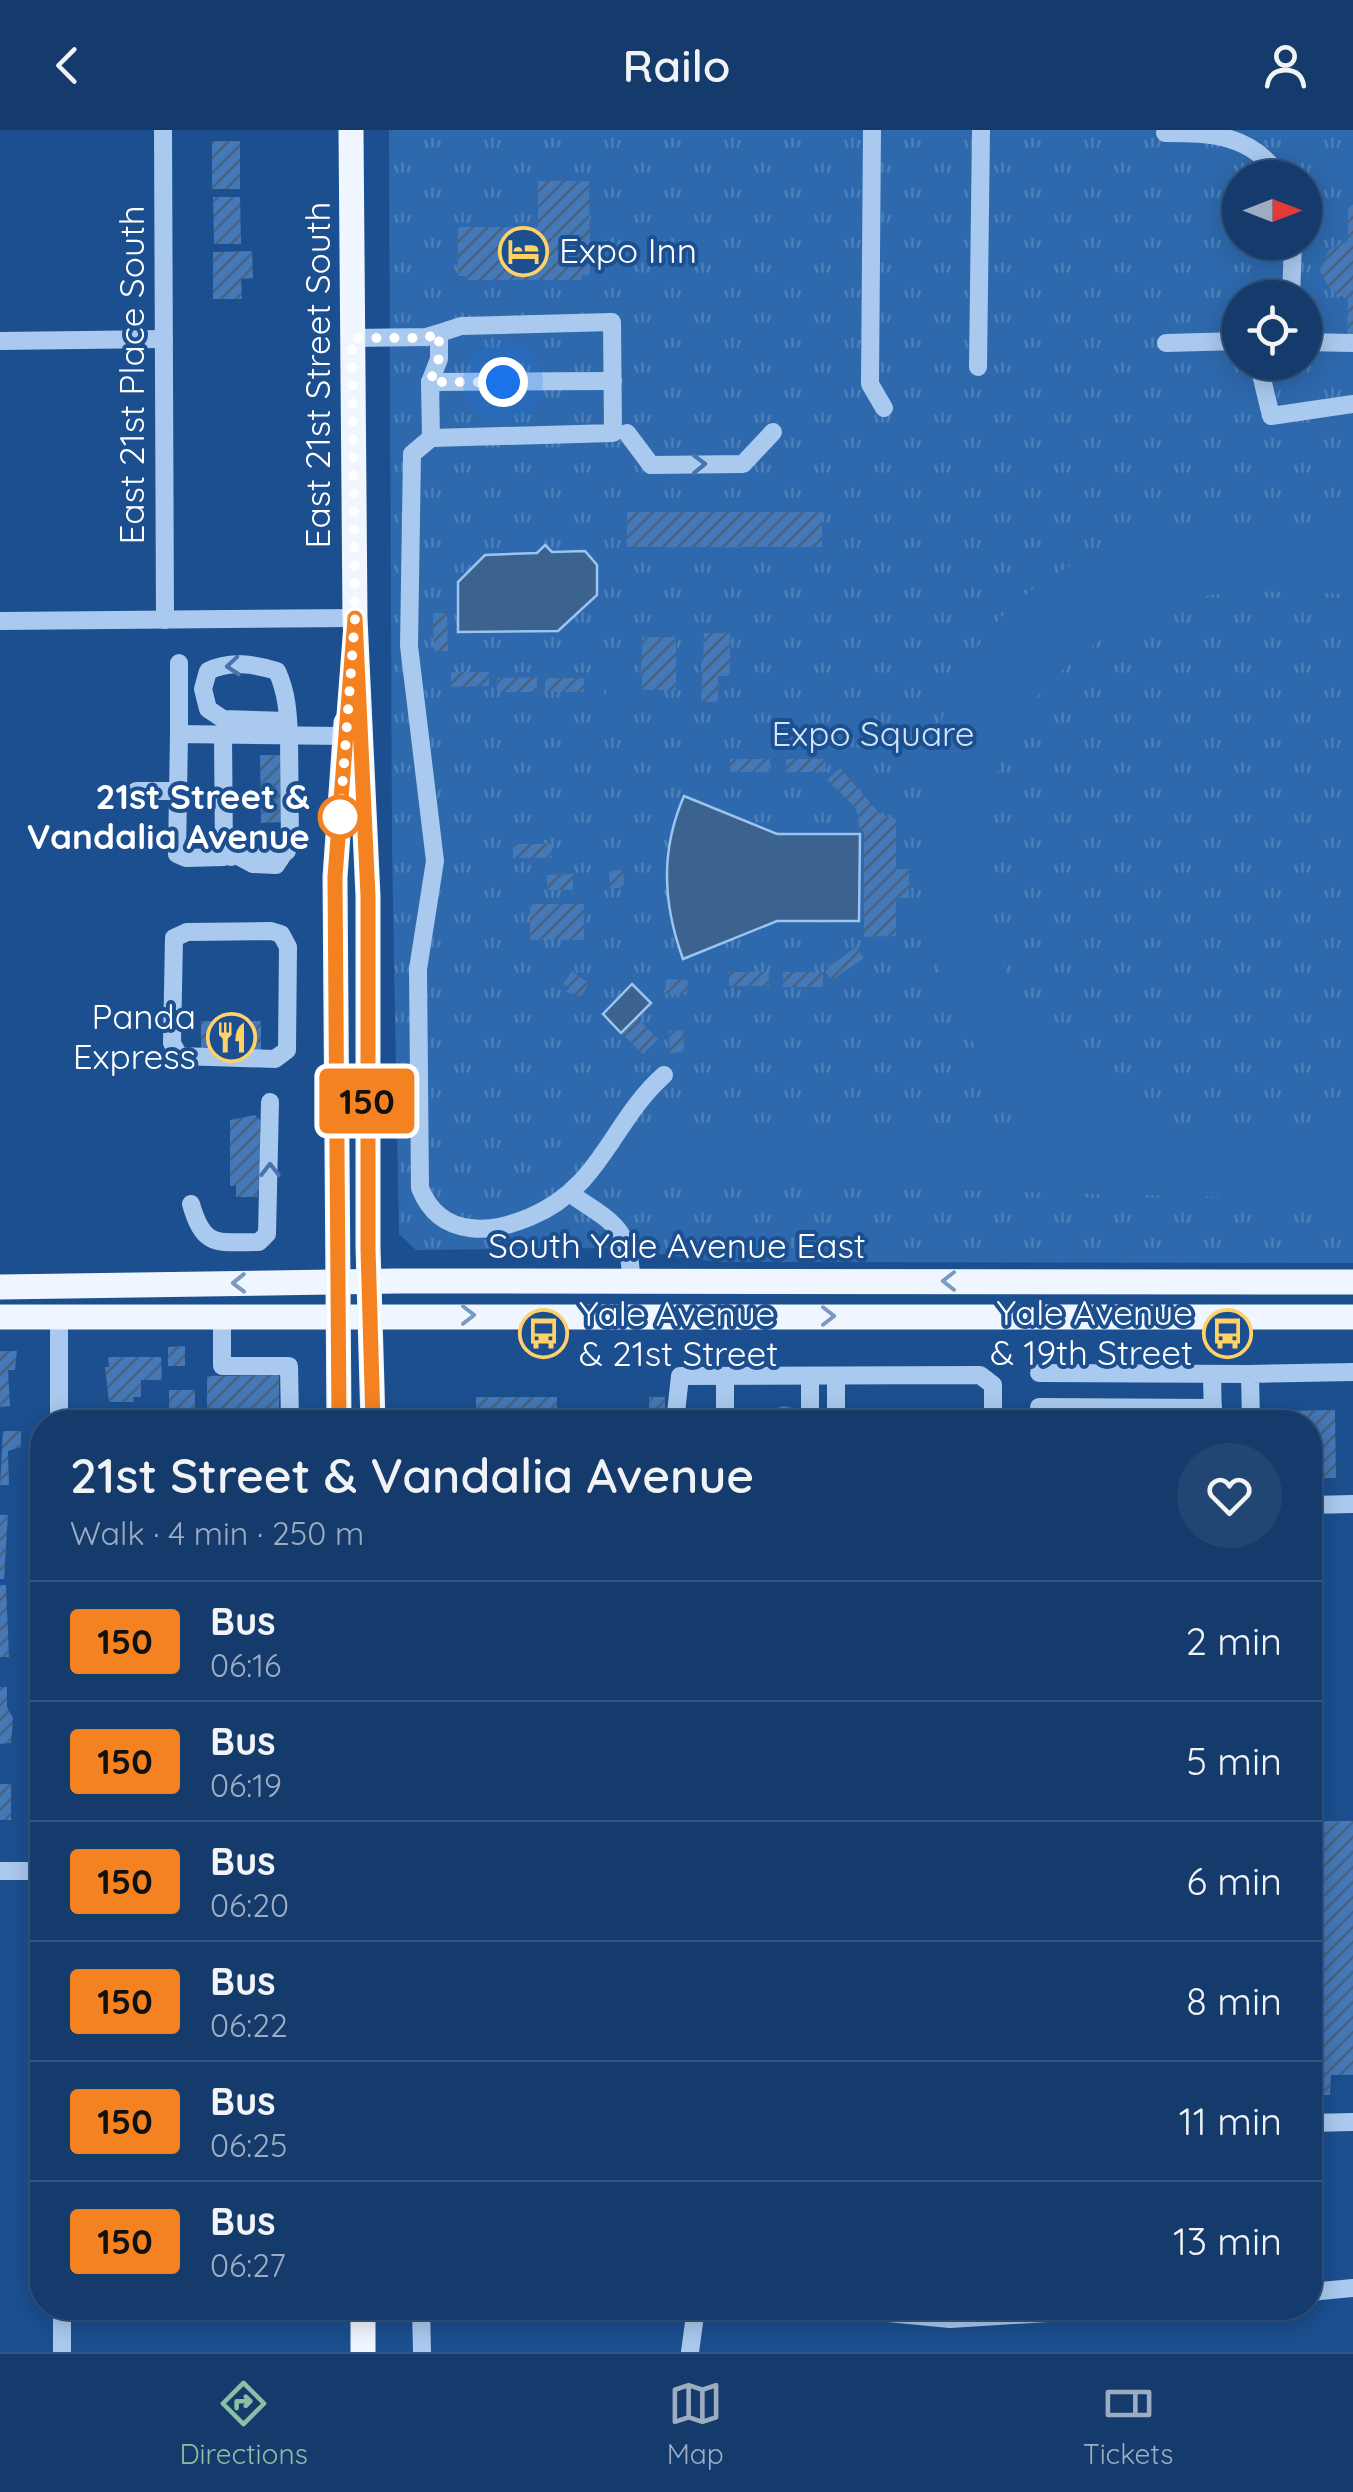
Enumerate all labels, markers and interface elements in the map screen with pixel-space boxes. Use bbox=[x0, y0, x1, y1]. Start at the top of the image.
text: Railo bbox=[623, 37, 730, 93]
icon: back bbox=[40, 38, 95, 93]
icon: person bbox=[1258, 38, 1313, 93]
north arrow bbox=[1222, 160, 1322, 260]
map controls bbox=[1222, 160, 1322, 380]
street label: East 21st Street South bbox=[295, 202, 339, 548]
street label: East 21st Place South bbox=[109, 205, 153, 545]
hotel icon: Expo Inn bbox=[498, 225, 550, 277]
place label: Expo Inn bbox=[559, 228, 697, 272]
button: locate bbox=[1222, 280, 1322, 380]
your location bbox=[478, 357, 528, 407]
one-way arrow bbox=[691, 454, 707, 475]
one-way arrow bbox=[225, 655, 241, 676]
park label: Expo Square bbox=[771, 711, 975, 755]
place label: 21st Street & Vandalia Avenue bbox=[27, 774, 310, 858]
marker: 21st Street & Vandalia Avenue bbox=[319, 796, 361, 838]
place label: Panda Express bbox=[73, 994, 196, 1078]
restaurant icon: Panda Express bbox=[205, 1011, 257, 1063]
line badge: 150 bbox=[310, 1068, 424, 1134]
text: 150 bbox=[339, 1079, 395, 1123]
one-way arrow bbox=[259, 1162, 281, 1178]
street label: South Yale Avenue East bbox=[488, 1223, 866, 1267]
one-way arrow bbox=[941, 1270, 956, 1292]
one-way arrow bbox=[231, 1272, 247, 1293]
place label: Yale Avenue & 19th Street bbox=[990, 1290, 1193, 1374]
place label: Yale Avenue & 21st Street bbox=[579, 1291, 778, 1375]
one-way arrow bbox=[461, 1304, 477, 1325]
one-way arrow bbox=[822, 1305, 837, 1327]
bus stop icon: Yale Avenue & 19th Street bbox=[1202, 1307, 1254, 1359]
bus stop icon: Yale Avenue & 21st Street bbox=[518, 1308, 570, 1360]
button: heart bbox=[1177, 1443, 1282, 1548]
text: 21st Street & Vandalia Avenue bbox=[70, 1445, 754, 1505]
text: Walk · 4 min · 250 m bbox=[70, 1513, 364, 1553]
text: Bus bbox=[210, 1597, 276, 1645]
text: 2 min bbox=[1186, 1617, 1282, 1665]
text: 150 bbox=[97, 1619, 153, 1663]
text: 06:16 bbox=[210, 1645, 281, 1685]
text: Bus bbox=[210, 1717, 276, 1765]
text: 5 min bbox=[1186, 1737, 1282, 1785]
text: 150 bbox=[97, 1739, 153, 1783]
text: 06:19 bbox=[210, 1765, 282, 1805]
text: Bus bbox=[210, 1837, 276, 1885]
text: 6 min bbox=[1186, 1857, 1282, 1905]
text: 150 bbox=[97, 1859, 153, 1903]
text: 06:20 bbox=[210, 1885, 289, 1925]
text: Bus bbox=[210, 1957, 276, 2005]
text: 8 min bbox=[1186, 1977, 1282, 2025]
text: 150 bbox=[97, 1979, 153, 2023]
text: 06:22 bbox=[210, 2005, 288, 2045]
text: Bus bbox=[210, 2077, 276, 2125]
text: 11 min bbox=[1179, 2097, 1282, 2145]
text: 150 bbox=[97, 2099, 153, 2143]
text: 06:25 bbox=[210, 2125, 287, 2165]
text: Bus bbox=[210, 2197, 276, 2245]
text: 13 min bbox=[1173, 2217, 1282, 2265]
text: 150 bbox=[97, 2219, 153, 2263]
text: 06:27 bbox=[210, 2245, 286, 2285]
tab: Directions bbox=[179, 2376, 308, 2471]
tab: Map bbox=[667, 2376, 724, 2471]
tab: Tickets bbox=[1083, 2376, 1174, 2471]

